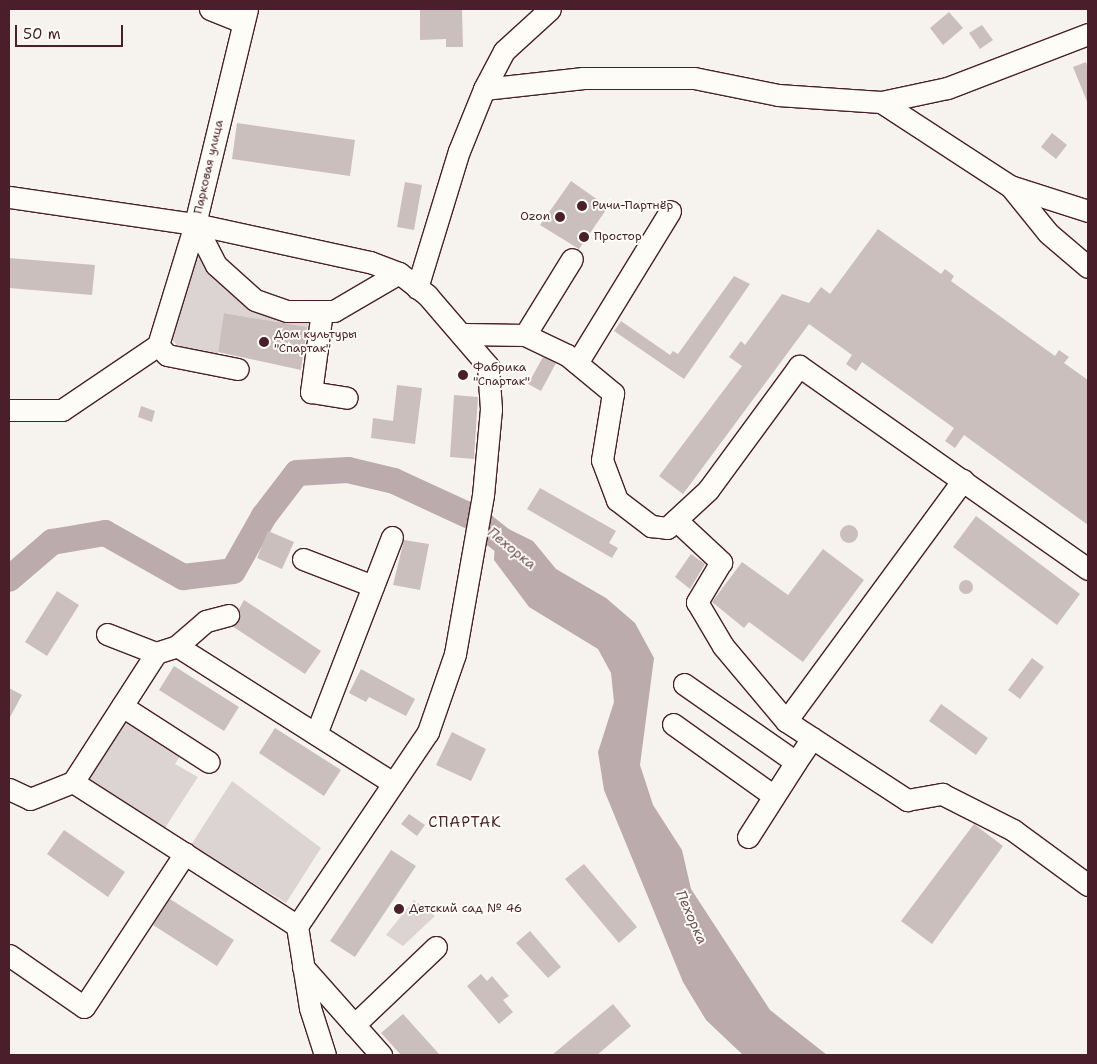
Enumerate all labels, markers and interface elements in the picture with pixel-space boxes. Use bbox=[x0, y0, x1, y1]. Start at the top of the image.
scale bar bbox=[18, 15, 125, 47]
text: 50 m bbox=[23, 24, 61, 44]
street label: Парковая улица bbox=[191, 119, 227, 215]
place label: Ричи-Партнёр bbox=[592, 199, 673, 213]
marker: Ричи-Партнёр bbox=[576, 200, 588, 212]
place label: Ozon bbox=[520, 210, 550, 224]
marker: Ozon bbox=[554, 211, 566, 223]
place label: Простор bbox=[594, 230, 642, 244]
marker: Простор bbox=[578, 231, 590, 243]
place label: Дом культуры "Спартак" bbox=[274, 328, 357, 356]
marker: Дом культуры "Спартак" bbox=[258, 336, 270, 348]
place label: Фабрика "Спартак" bbox=[473, 361, 530, 389]
marker: Фабрика "Спартак" bbox=[457, 369, 469, 381]
water label: Пехорка bbox=[485, 524, 539, 572]
district label: СПАРТАК bbox=[427, 814, 503, 832]
water label: Пехорка bbox=[673, 887, 711, 947]
place label: Детский сад № 46 bbox=[409, 902, 522, 916]
marker: Детский сад № 46 bbox=[393, 903, 405, 915]

